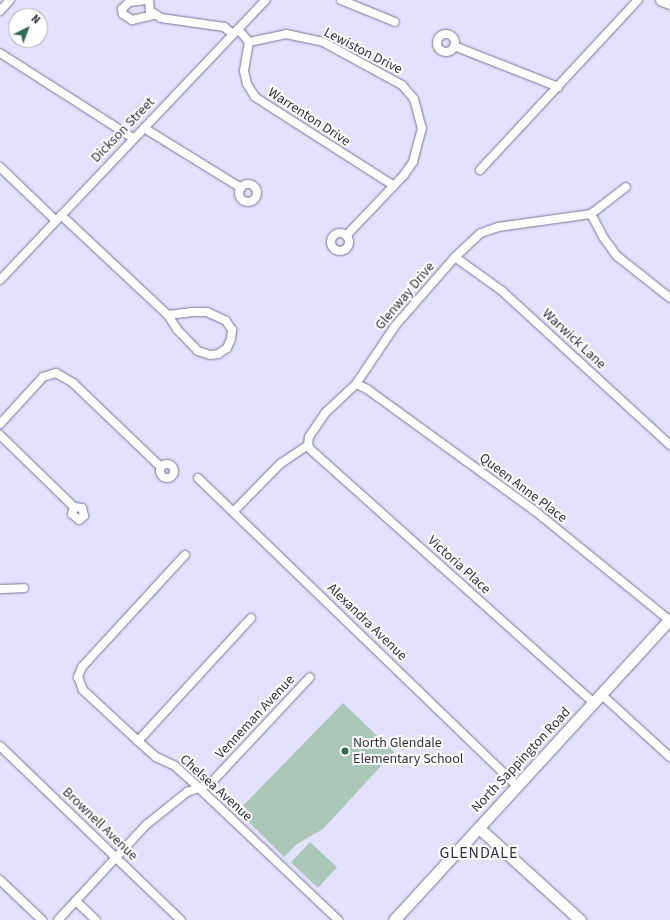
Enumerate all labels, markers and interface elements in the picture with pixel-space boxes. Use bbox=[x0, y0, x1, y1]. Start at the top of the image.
north arrow bbox=[8, 8, 48, 48]
text: N bbox=[28, 11, 43, 27]
street label: Lewiston Drive bbox=[321, 24, 405, 78]
street label: Warrenton Drive bbox=[265, 84, 353, 150]
street label: Dickson Street bbox=[88, 94, 158, 166]
street label: Glenway Drive bbox=[372, 259, 438, 333]
street label: Warwick Lane bbox=[539, 305, 609, 373]
street label: Queen Anne Place bbox=[476, 450, 570, 526]
street label: Victoria Place bbox=[424, 532, 494, 598]
street label: Alexandra Avenue bbox=[324, 580, 410, 664]
street label: Venneman Avenue bbox=[212, 672, 298, 762]
street label: North Sappington Road bbox=[468, 704, 574, 816]
place label: North Glendale Elementary School bbox=[353, 735, 463, 768]
marker: North Glendale Elementary School bbox=[340, 746, 350, 756]
street label: Chelsea Avenue bbox=[176, 751, 256, 825]
street label: Brownell Avenue bbox=[59, 784, 141, 864]
district label: GLENDALE bbox=[439, 843, 519, 863]

